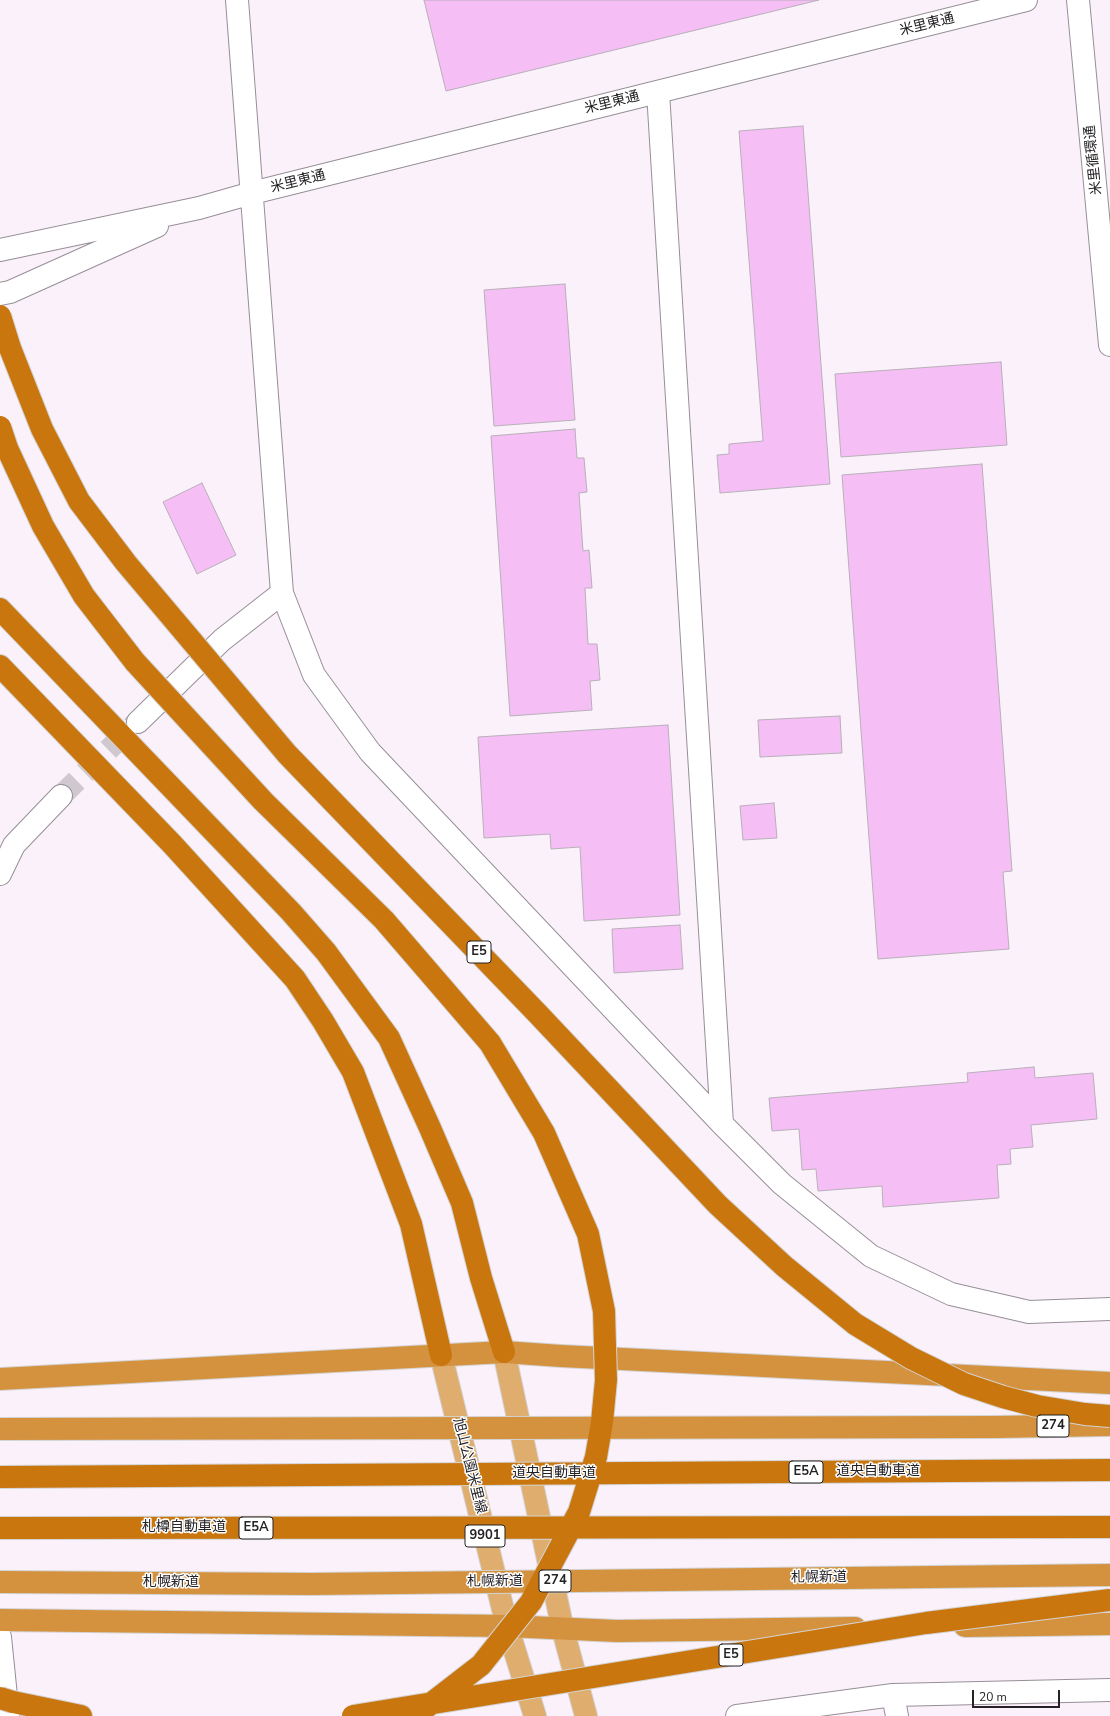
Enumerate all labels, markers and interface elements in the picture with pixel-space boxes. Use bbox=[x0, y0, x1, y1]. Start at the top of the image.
street label: 米里東通 bbox=[898, 10, 956, 40]
street label: 米里東通 bbox=[583, 88, 641, 118]
street label: 米里循環通 bbox=[1082, 124, 1106, 196]
street label: 米里東通 bbox=[269, 167, 327, 197]
road number: E5 bbox=[467, 941, 491, 963]
road number: 274 bbox=[1037, 1415, 1069, 1437]
street label: 旭山公園米里線 bbox=[449, 1416, 489, 1516]
road number: E5A bbox=[789, 1461, 823, 1483]
street label: 道央自動車道 bbox=[836, 1464, 920, 1480]
street label: 道央自動車道 bbox=[512, 1466, 596, 1482]
road number: E5A bbox=[239, 1517, 273, 1539]
street label: 札樽自動車道 bbox=[142, 1520, 226, 1536]
road number: 9901 bbox=[465, 1525, 505, 1547]
street label: 札幌新道 bbox=[791, 1569, 847, 1587]
road number: 274 bbox=[539, 1570, 571, 1592]
street label: 札幌新道 bbox=[467, 1573, 523, 1591]
street label: 札幌新道 bbox=[143, 1575, 199, 1591]
road number: E5 bbox=[719, 1644, 743, 1666]
scale bar bbox=[974, 1682, 1062, 1708]
text: 20 m bbox=[979, 1689, 1007, 1705]

